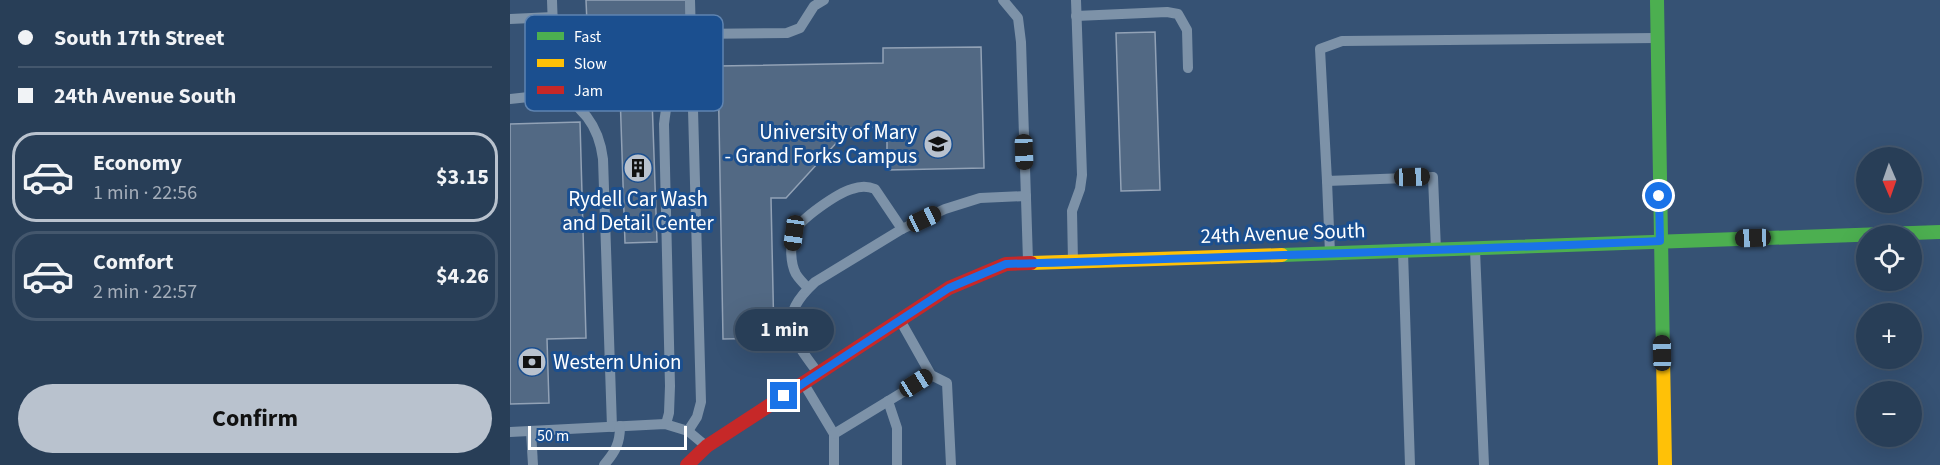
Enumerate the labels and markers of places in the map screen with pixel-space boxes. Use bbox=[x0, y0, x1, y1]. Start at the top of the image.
place label: University of Mary - Grand Forks Campus bbox=[725, 117, 917, 171]
school or university icon: University of Mary - Grand Forks Campus bbox=[922, 128, 954, 160]
building icon: Rydell Car Wash and Detail Center bbox=[622, 152, 654, 184]
place label: Rydell Car Wash and Detail Center bbox=[562, 184, 714, 238]
bank icon: Western Union bbox=[516, 346, 548, 378]
place label: Western Union bbox=[553, 347, 682, 377]

